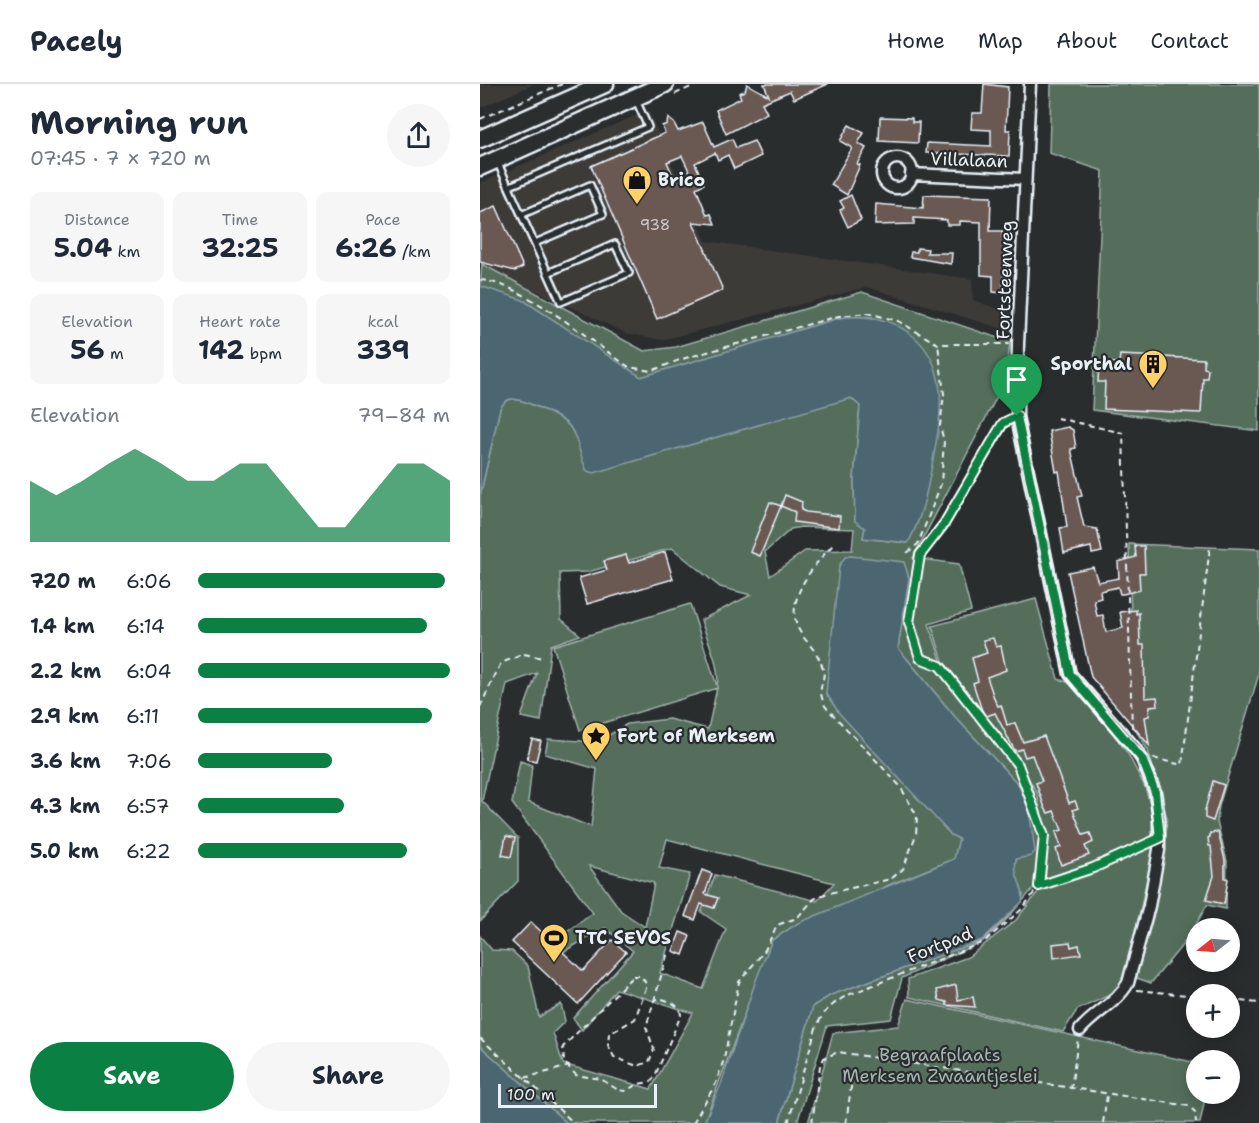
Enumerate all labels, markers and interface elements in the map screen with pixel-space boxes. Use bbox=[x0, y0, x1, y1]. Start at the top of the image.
text: Pacely bbox=[30, 22, 123, 60]
text: Home bbox=[887, 27, 945, 55]
text: Map bbox=[978, 27, 1023, 55]
text: About bbox=[1056, 27, 1117, 55]
text: Contact bbox=[1150, 27, 1229, 55]
text: Morning run bbox=[30, 100, 248, 145]
button: share bbox=[387, 104, 450, 167]
text: 07:45 · 7 × 720 m bbox=[30, 145, 211, 171]
street label: Villalaan bbox=[930, 147, 1008, 173]
shop icon: Brico bbox=[621, 164, 653, 206]
place label: Brico bbox=[658, 168, 705, 192]
text: Distance bbox=[64, 209, 130, 230]
text: Time bbox=[222, 209, 258, 230]
text: Pace bbox=[365, 209, 401, 230]
house number: 938 bbox=[640, 215, 670, 235]
street label: Fortsteenweg bbox=[991, 220, 1019, 340]
text: 5.04 bbox=[54, 230, 112, 265]
text: 32:25 bbox=[201, 230, 279, 265]
text: 6:26 bbox=[335, 230, 397, 265]
text: km bbox=[112, 241, 140, 262]
text: /km bbox=[397, 241, 431, 262]
text: Elevation bbox=[61, 311, 133, 332]
text: Heart rate bbox=[199, 311, 281, 332]
text: kcal bbox=[367, 311, 399, 332]
text: 56 bbox=[70, 332, 105, 367]
text: 142 bbox=[198, 332, 244, 367]
text: 339 bbox=[356, 332, 410, 367]
text: m bbox=[105, 343, 124, 364]
text: bpm bbox=[244, 343, 282, 364]
building icon: Sporthal bbox=[1137, 348, 1169, 390]
place label: Sporthal bbox=[1051, 352, 1132, 376]
pin bbox=[991, 354, 1042, 416]
icon: arrive bbox=[1000, 363, 1033, 396]
text: Elevation bbox=[30, 402, 120, 428]
text: 79–84 m bbox=[358, 402, 450, 428]
text: 720 m bbox=[30, 568, 96, 594]
text: 6:06 bbox=[126, 568, 172, 594]
text: 1.4 km bbox=[30, 613, 95, 639]
text: 6:14 bbox=[126, 613, 165, 639]
text: 2.2 km bbox=[30, 658, 101, 684]
text: 6:04 bbox=[126, 658, 172, 684]
text: 2.9 km bbox=[30, 703, 99, 729]
text: 6:11 bbox=[126, 703, 159, 729]
place icon: Fort of Merksem bbox=[580, 720, 612, 762]
place label: Fort of Merksem bbox=[617, 724, 776, 748]
text: 3.6 km bbox=[30, 748, 101, 774]
text: 7:06 bbox=[126, 748, 172, 774]
text: 4.3 km bbox=[30, 793, 100, 819]
text: 6:57 bbox=[126, 793, 170, 819]
text: 5.0 km bbox=[30, 838, 99, 864]
text: 6:22 bbox=[126, 838, 171, 864]
north arrow bbox=[1186, 918, 1240, 972]
map controls bbox=[1186, 918, 1240, 1104]
street label: Fortpad bbox=[904, 921, 976, 969]
sports icon: TTC SEVOS bbox=[538, 922, 570, 964]
place label: TTC SEVOS bbox=[575, 926, 671, 950]
button: + bbox=[1186, 984, 1240, 1038]
button: Save bbox=[30, 1042, 234, 1111]
button: Share bbox=[246, 1042, 450, 1111]
park label: Begraafplaats Merksem Zwaantjeslei bbox=[842, 1043, 1038, 1088]
button: − bbox=[1186, 1050, 1240, 1104]
scale bar bbox=[498, 1081, 657, 1108]
text: 100 m bbox=[507, 1084, 555, 1105]

